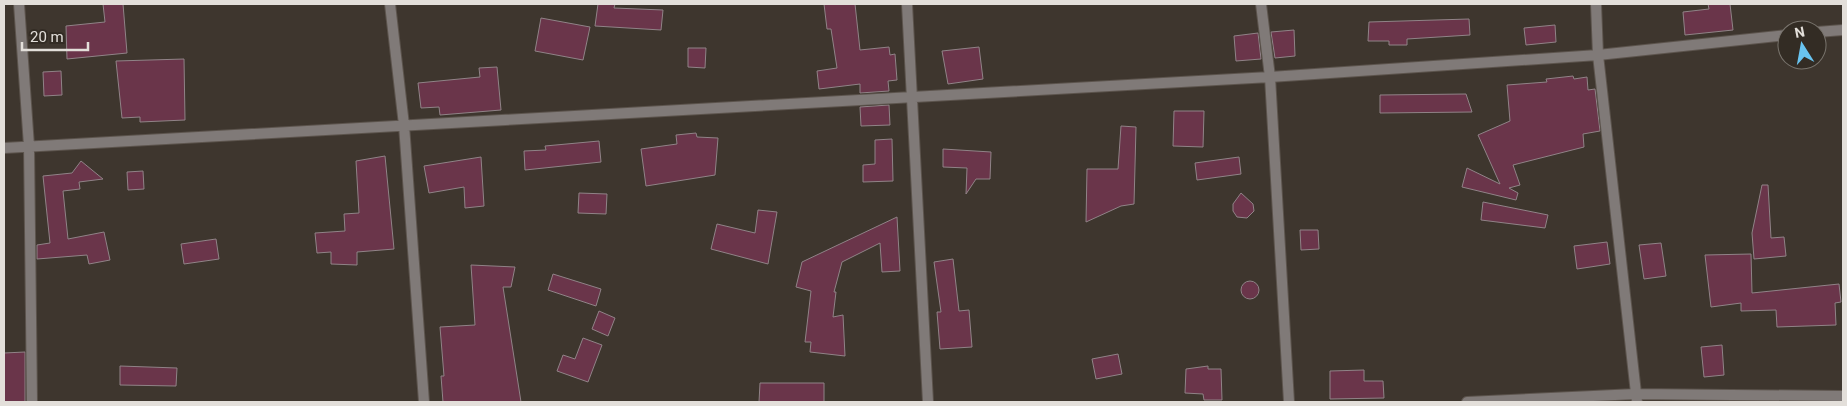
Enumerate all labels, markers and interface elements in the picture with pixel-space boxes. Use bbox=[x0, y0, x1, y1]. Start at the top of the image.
scale bar bbox=[22, 20, 89, 52]
north arrow bbox=[1777, 20, 1827, 70]
text: N bbox=[1793, 23, 1806, 41]
text: 20 m bbox=[30, 28, 64, 46]

